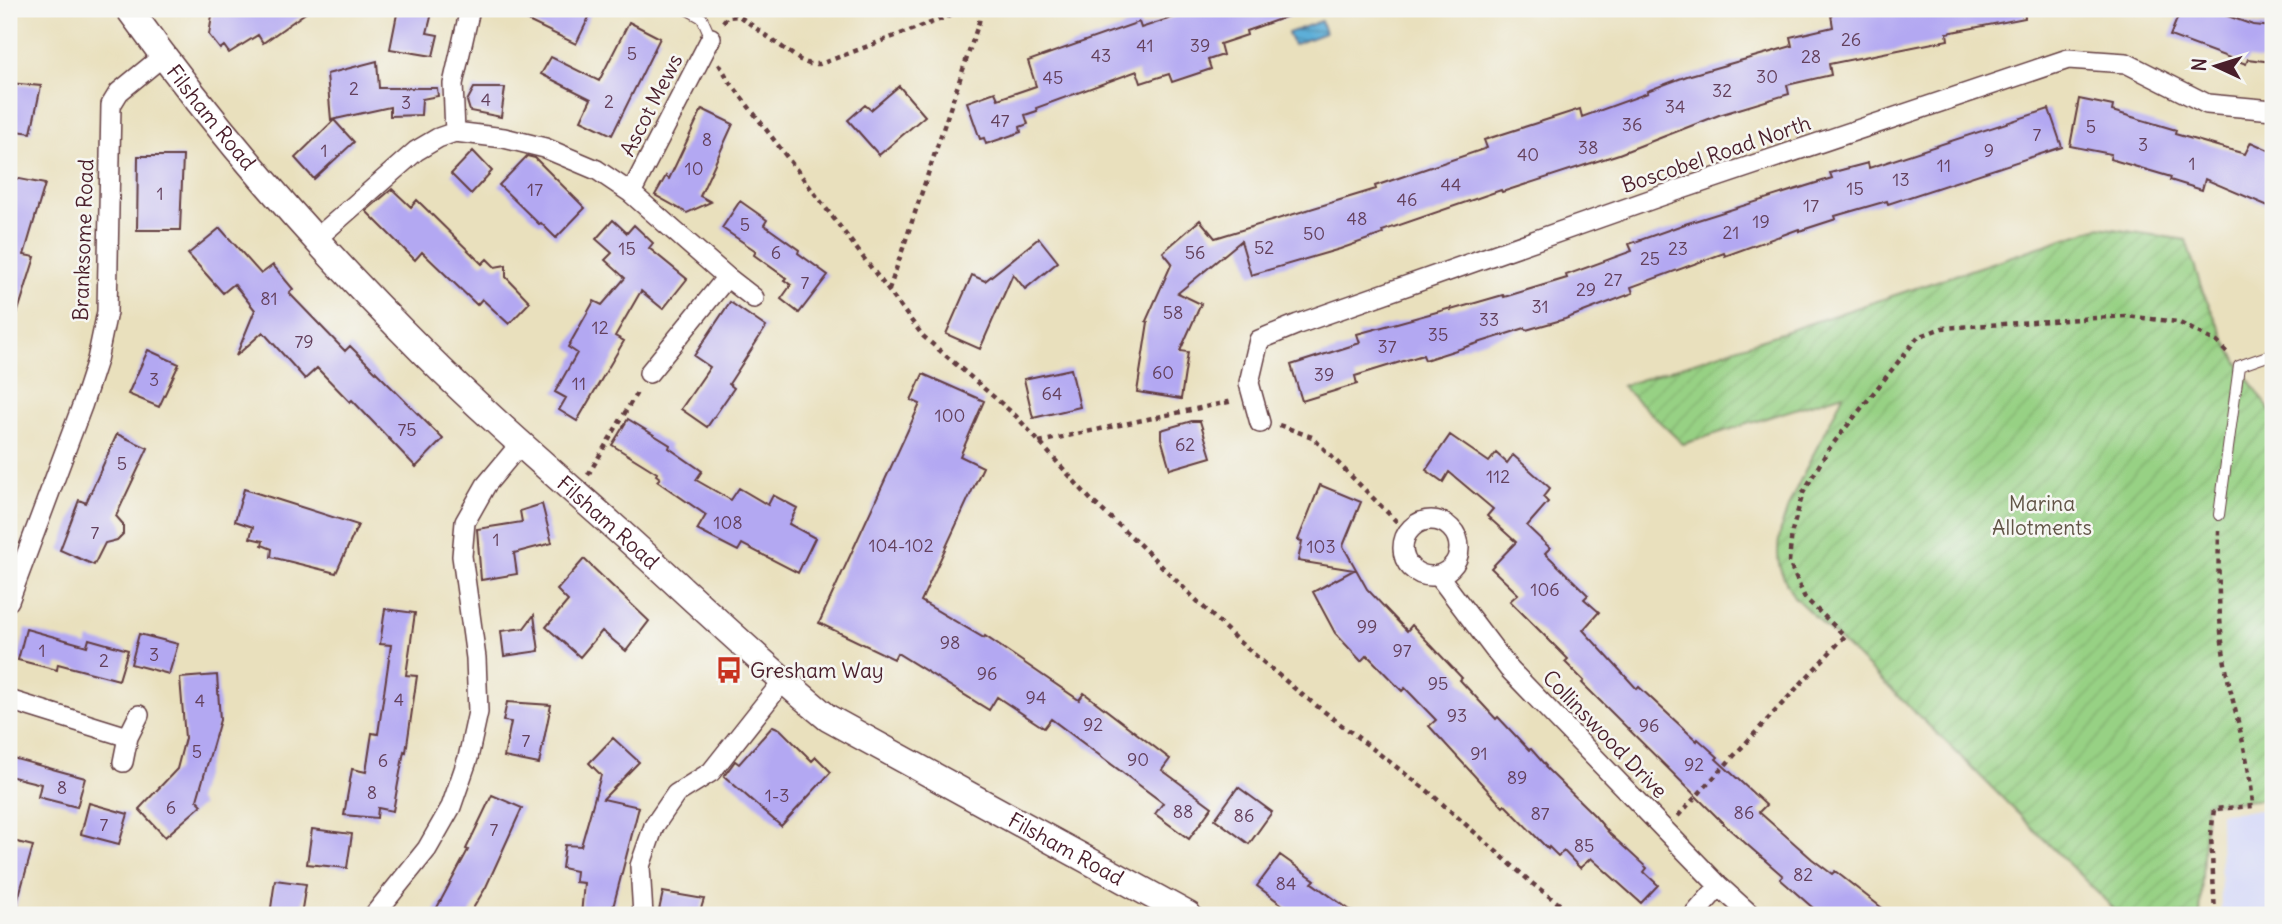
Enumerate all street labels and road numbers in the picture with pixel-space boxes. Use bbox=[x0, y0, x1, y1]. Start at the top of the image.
street label: Ascot Mews bbox=[614, 49, 688, 161]
street label: Filsham Road bbox=[161, 59, 262, 175]
street label: Boscobel Road North bbox=[1618, 109, 1814, 199]
street label: Branksome Road bbox=[67, 158, 99, 322]
street label: Filsham Road bbox=[552, 470, 665, 575]
street label: Collinswood Drive bbox=[1537, 664, 1673, 804]
street label: Filsham Road bbox=[1004, 806, 1129, 891]

